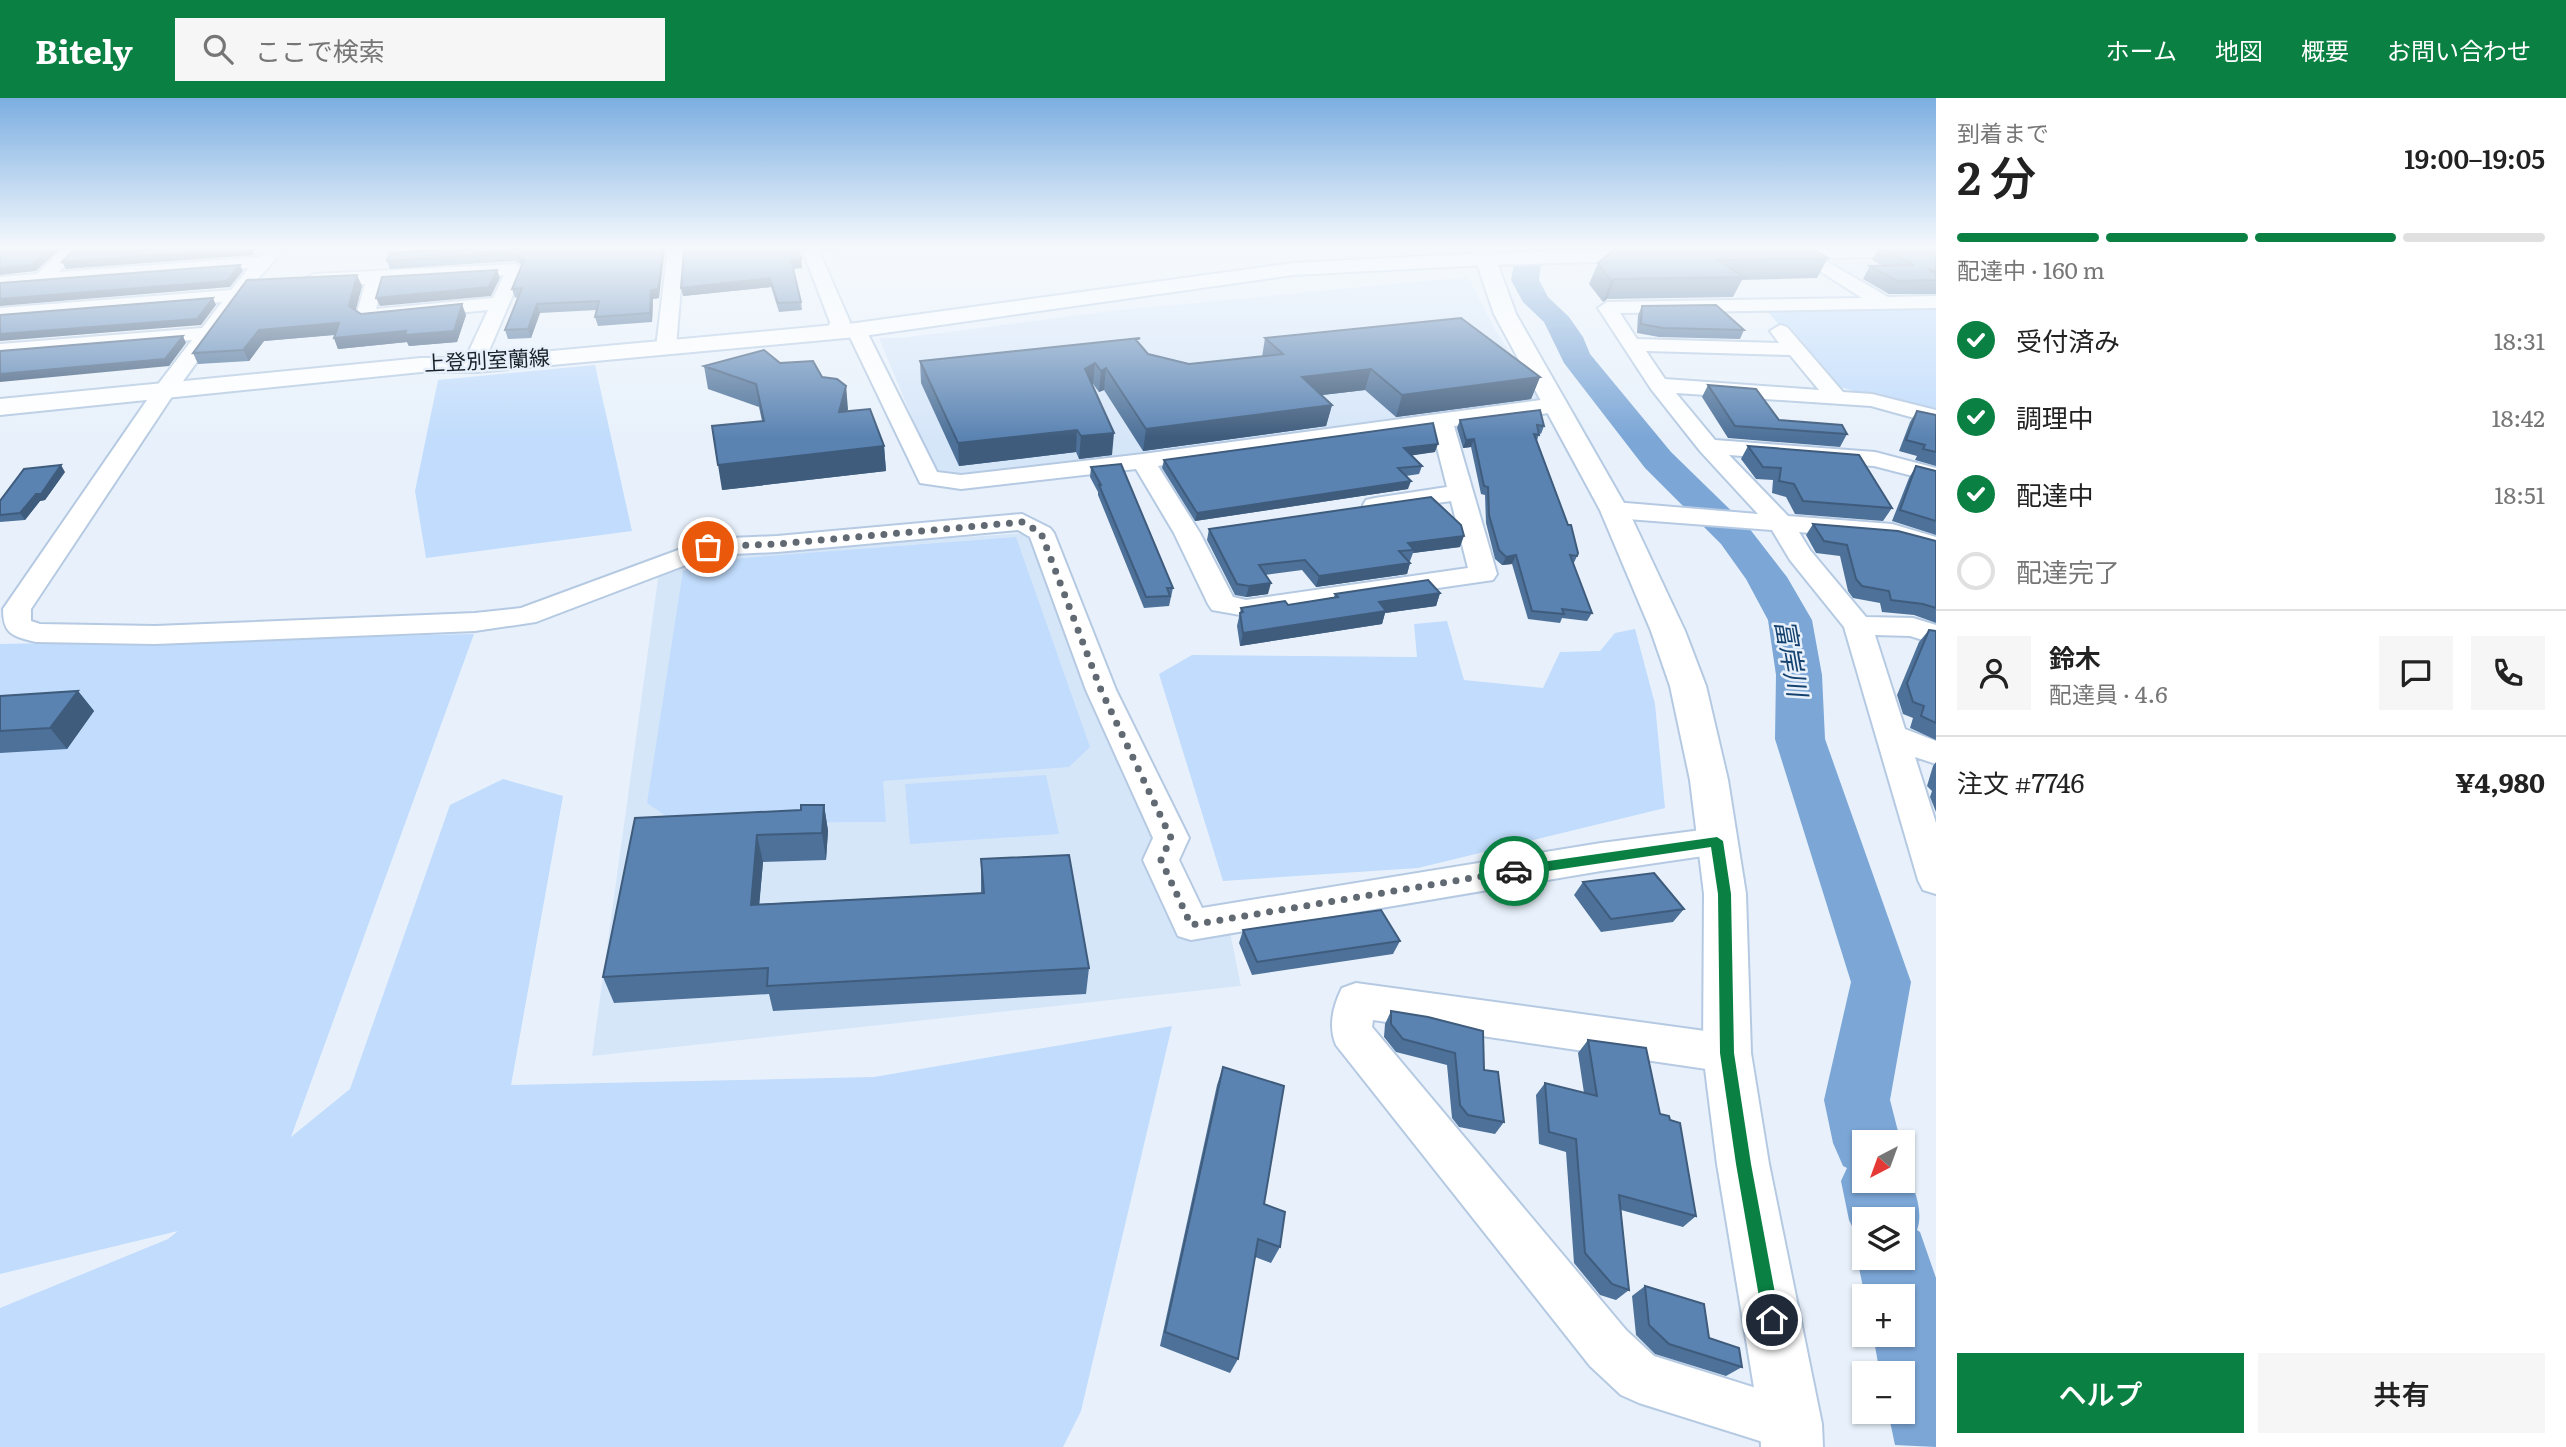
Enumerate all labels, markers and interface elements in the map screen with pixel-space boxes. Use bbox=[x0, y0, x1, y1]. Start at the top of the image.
search box bbox=[175, 18, 665, 81]
text: Bitely bbox=[35, 25, 133, 74]
icon: search bbox=[199, 30, 237, 68]
text: ここで検索 bbox=[255, 30, 385, 69]
text: ホーム bbox=[2106, 32, 2177, 67]
text: 地図 bbox=[2215, 32, 2263, 67]
text: 概要 bbox=[2301, 32, 2349, 67]
text: お問い合わせ bbox=[2387, 32, 2531, 67]
text: 到着まで bbox=[1957, 115, 2049, 149]
text: 19:00–19:05 bbox=[2404, 138, 2545, 177]
text: 2 分 bbox=[1957, 141, 2036, 209]
text: 配達中 · 160 m bbox=[1957, 252, 2105, 286]
text: 受付済み bbox=[2016, 320, 2120, 359]
icon: check bbox=[1957, 321, 1995, 359]
text: 18:31 bbox=[2494, 323, 2545, 357]
street label: 上登別室蘭線 bbox=[423, 340, 551, 377]
text: 調理中 bbox=[2016, 397, 2094, 436]
icon: check bbox=[1957, 398, 1995, 436]
text: 18:42 bbox=[2491, 400, 2545, 434]
text: 配達中 bbox=[2016, 474, 2094, 513]
icon: check bbox=[1957, 475, 1995, 513]
text: 18:51 bbox=[2494, 477, 2545, 511]
pin bbox=[678, 517, 738, 577]
icon: bag bbox=[689, 528, 727, 566]
text: 配達完了 bbox=[2016, 551, 2120, 590]
water label: 富岸川 bbox=[1767, 616, 1820, 702]
button: person bbox=[1957, 636, 2031, 710]
button: chat bbox=[2379, 636, 2453, 710]
button: phone bbox=[2471, 636, 2545, 710]
text: 鈴木 bbox=[2049, 637, 2101, 676]
text: 配達員 · 4.6 bbox=[2049, 676, 2168, 710]
text: 注文 #7746 bbox=[1957, 762, 2085, 801]
text: ¥4,980 bbox=[2455, 762, 2545, 801]
courier bbox=[1479, 836, 1549, 906]
icon: car bbox=[1495, 852, 1533, 890]
north arrow bbox=[1852, 1130, 1914, 1194]
map controls bbox=[1852, 1130, 1915, 1424]
button: layers bbox=[1852, 1207, 1915, 1270]
button: + bbox=[1852, 1284, 1915, 1347]
pin bbox=[1742, 1290, 1802, 1350]
icon: home bbox=[1753, 1301, 1791, 1339]
button: ヘルプ bbox=[1957, 1353, 2244, 1433]
button: 共有 bbox=[2258, 1353, 2545, 1433]
button: − bbox=[1852, 1361, 1915, 1424]

